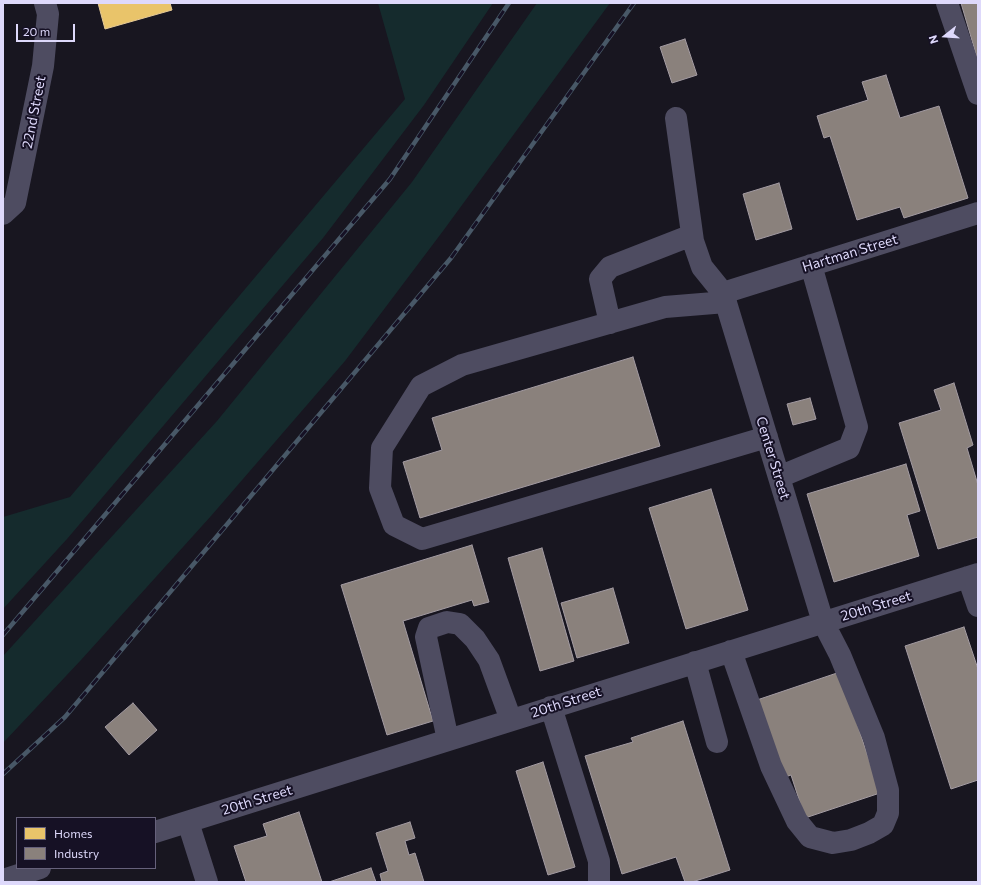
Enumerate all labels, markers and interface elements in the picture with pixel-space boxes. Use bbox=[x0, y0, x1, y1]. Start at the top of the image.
scale bar bbox=[18, 16, 77, 42]
north arrow bbox=[925, 16, 965, 56]
text: 20 m bbox=[23, 24, 50, 38]
text: N bbox=[926, 34, 940, 46]
street label: 22nd Street bbox=[19, 74, 49, 150]
street label: Hartman Street bbox=[800, 231, 900, 275]
street label: Center Street bbox=[752, 414, 794, 502]
street label: 20th Street bbox=[839, 587, 913, 625]
street label: 20th Street bbox=[529, 683, 603, 721]
street label: 20th Street bbox=[220, 781, 294, 819]
legend bbox=[16, 817, 156, 869]
text: Homes bbox=[54, 826, 92, 840]
text: Industry bbox=[54, 846, 99, 860]

